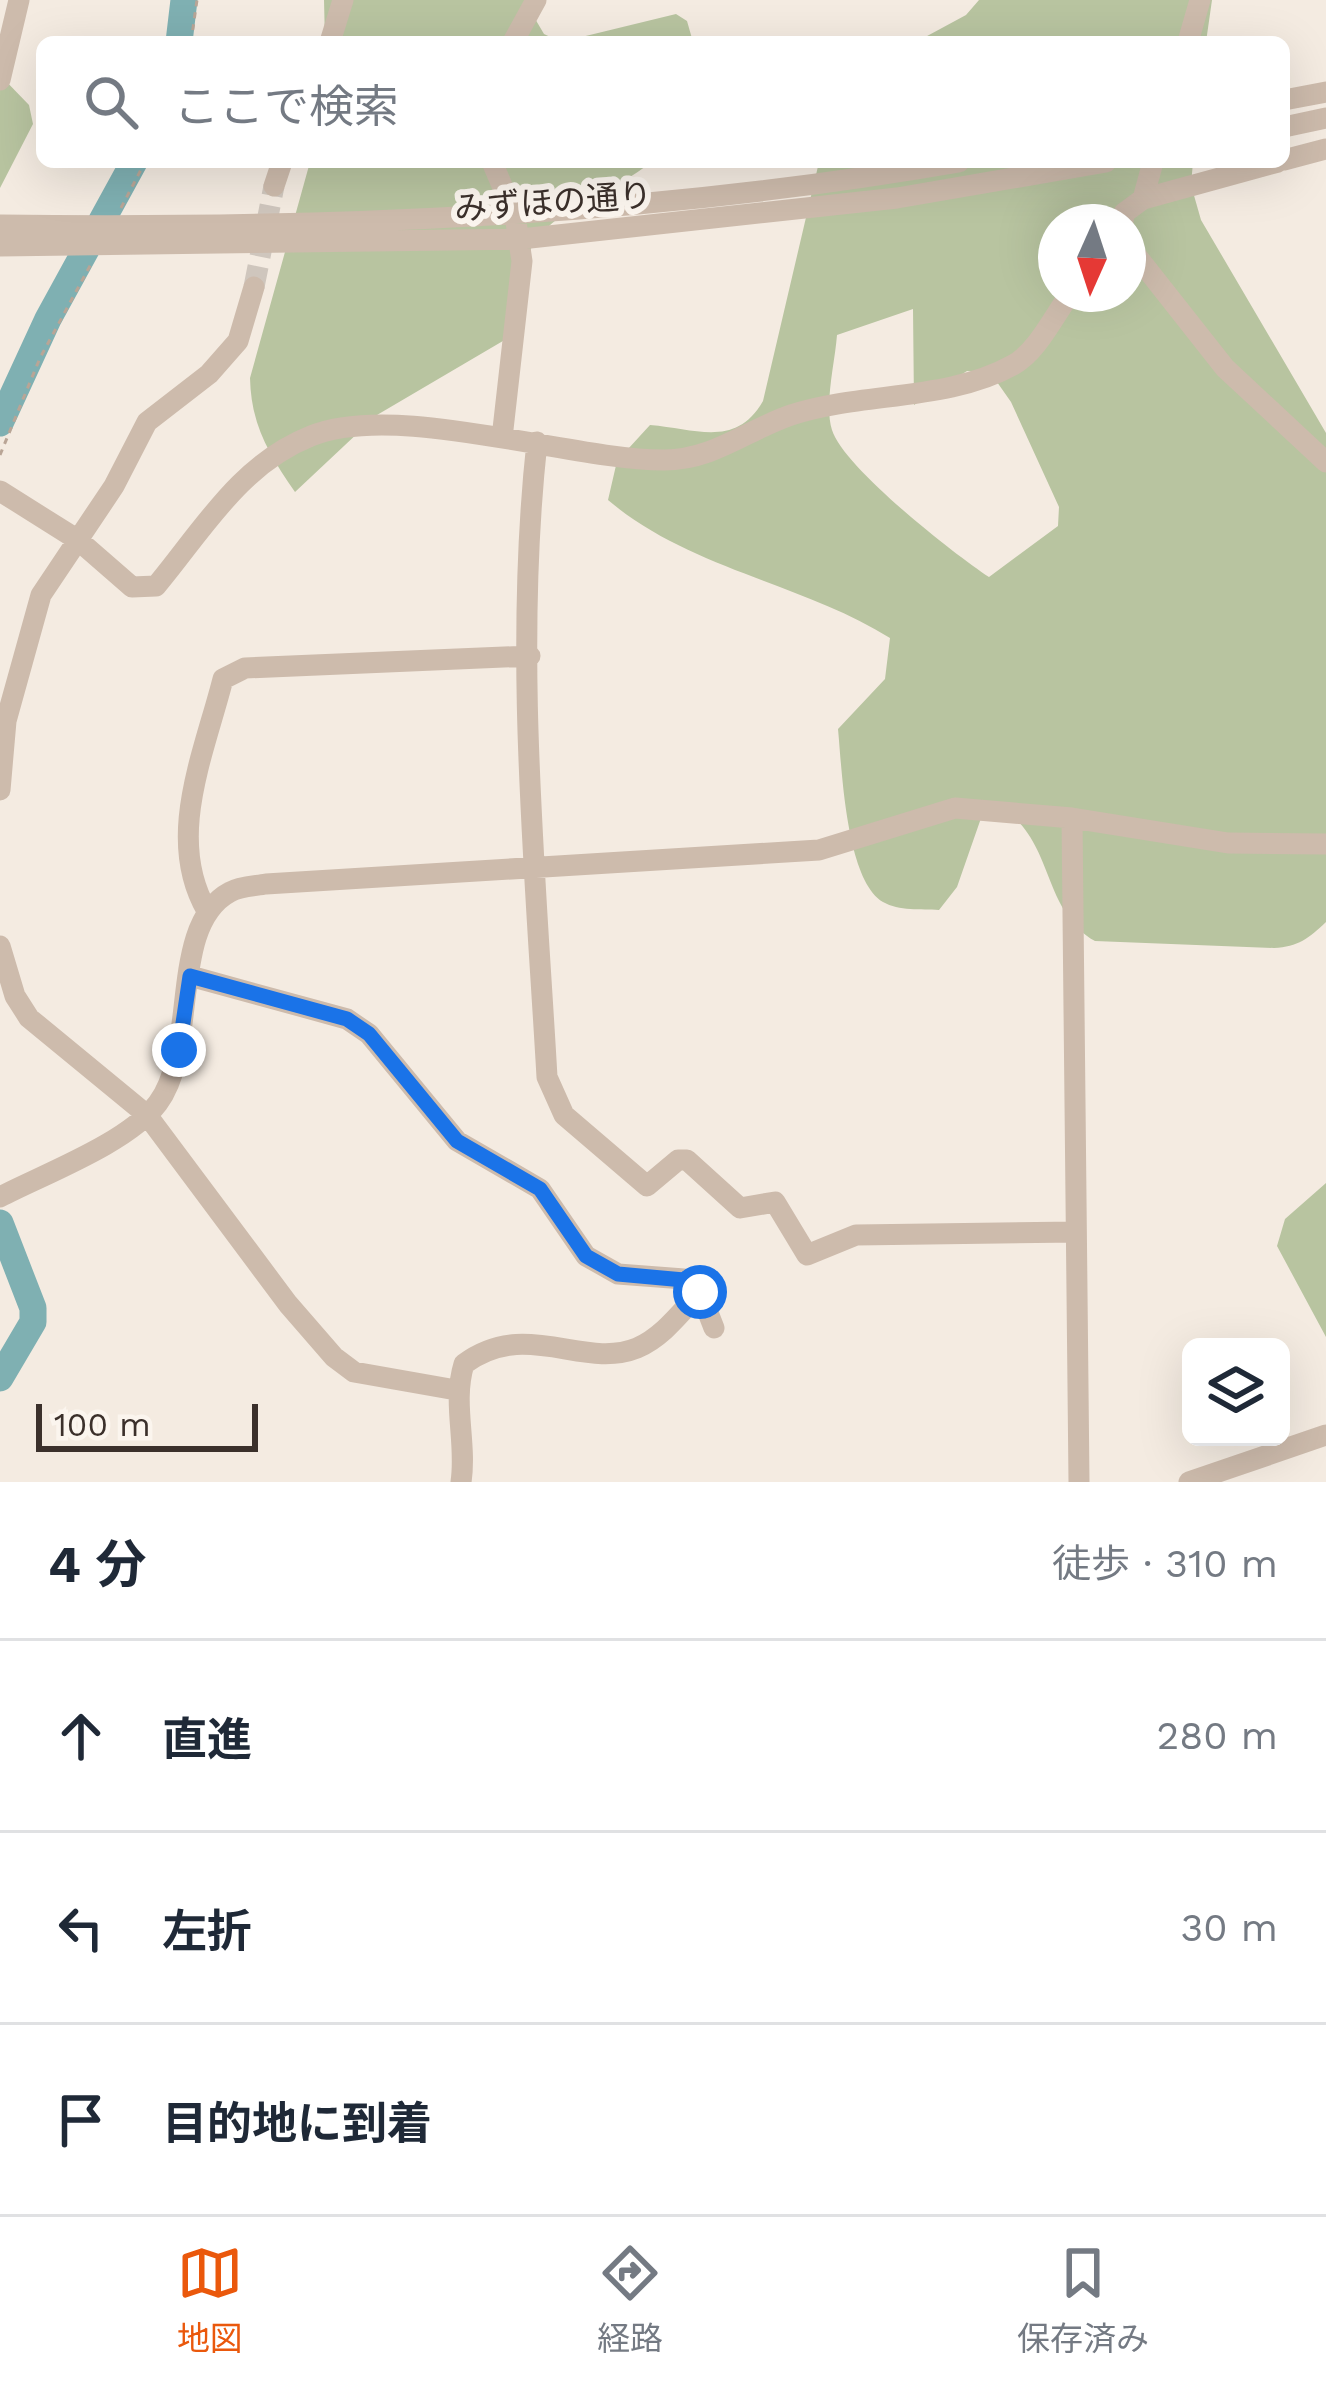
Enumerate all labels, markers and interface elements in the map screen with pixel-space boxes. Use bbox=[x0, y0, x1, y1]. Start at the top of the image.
search box bbox=[36, 36, 1290, 168]
icon: search bbox=[78, 69, 144, 135]
text: ここで検索 bbox=[174, 80, 399, 133]
street label: みずほの通り bbox=[453, 175, 653, 228]
north arrow bbox=[1038, 204, 1146, 312]
route end bbox=[152, 1023, 206, 1077]
route start bbox=[673, 1265, 727, 1319]
map controls bbox=[1182, 1338, 1290, 1446]
button: layers bbox=[1182, 1338, 1290, 1446]
scale bar bbox=[36, 1398, 258, 1451]
text: 100 m bbox=[54, 1405, 151, 1444]
text: 4 分 bbox=[48, 1535, 147, 1594]
text: 徒歩 · 310 m bbox=[1052, 1541, 1278, 1586]
icon: ahead bbox=[48, 1703, 114, 1769]
text: 直進 bbox=[162, 1713, 252, 1766]
text: 280 m bbox=[1157, 1713, 1278, 1758]
icon: left bbox=[48, 1895, 114, 1961]
text: 左折 bbox=[162, 1905, 252, 1958]
text: 30 m bbox=[1181, 1905, 1278, 1950]
icon: arrive bbox=[48, 2087, 114, 2153]
text: 目的地に到着 bbox=[162, 2097, 432, 2150]
tab: 地図 bbox=[177, 2240, 243, 2360]
tab: 経路 bbox=[597, 2240, 663, 2360]
tab: 保存済み bbox=[1017, 2240, 1149, 2360]

